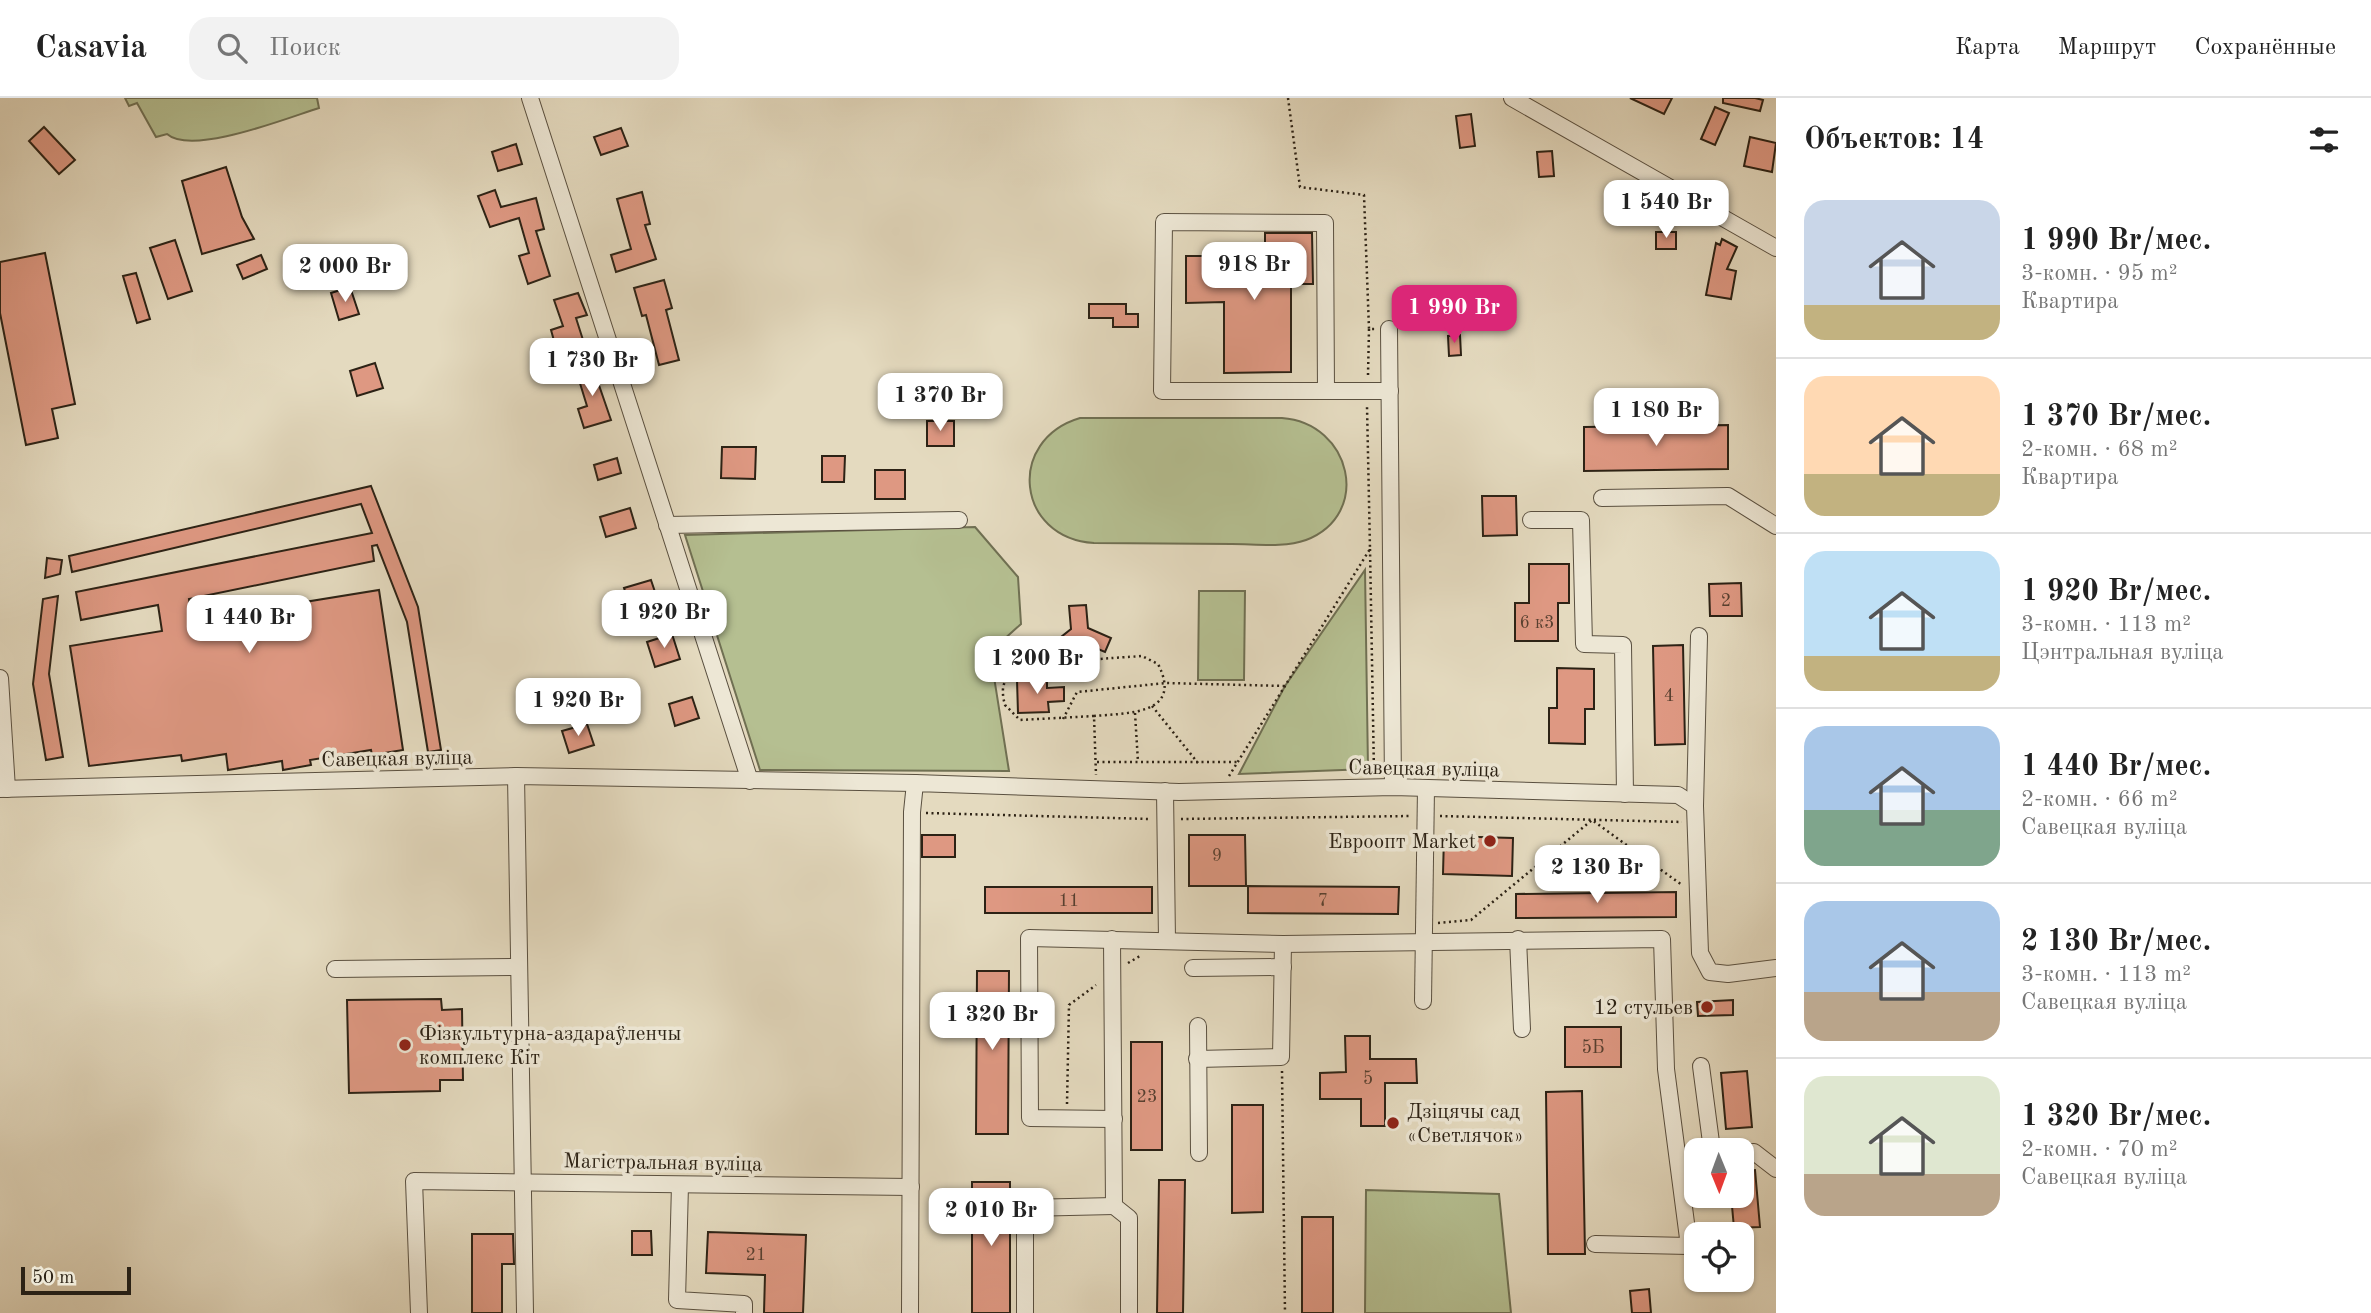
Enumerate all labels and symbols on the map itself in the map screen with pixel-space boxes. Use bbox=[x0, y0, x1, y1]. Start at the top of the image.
pin: 1 540 Br bbox=[1594, 180, 1738, 240]
pin: 918 Br bbox=[1197, 242, 1311, 302]
pin: 2 000 Br bbox=[273, 244, 417, 304]
pin: 1 990 Br bbox=[1382, 286, 1526, 345]
pin: 1 730 Br bbox=[520, 338, 664, 398]
pin: 1 370 Br bbox=[868, 374, 1012, 433]
pin: 1 180 Br bbox=[1584, 388, 1728, 448]
pin: 1 920 Br bbox=[592, 590, 736, 650]
house number: 2 bbox=[1721, 592, 1731, 610]
pin: 1 440 Br bbox=[177, 596, 321, 655]
house number: 6 к3 bbox=[1520, 614, 1554, 632]
pin: 1 200 Br bbox=[965, 636, 1109, 696]
pin: 1 920 Br bbox=[506, 678, 650, 738]
house number: 4 bbox=[1664, 687, 1674, 705]
street label: Савецкая вуліца bbox=[321, 748, 473, 771]
street label: Савецкая вуліца bbox=[1348, 758, 1500, 781]
place label: Евроопт Market bbox=[1328, 832, 1476, 853]
marker: Евроопт Market bbox=[1482, 833, 1498, 849]
pin: 2 130 Br bbox=[1525, 846, 1669, 905]
house number: 9 bbox=[1212, 847, 1222, 865]
house number: 11 bbox=[1059, 892, 1079, 910]
house number: 7 bbox=[1318, 892, 1328, 910]
pin: 1 320 Br bbox=[920, 992, 1064, 1052]
place label: 12 стульев bbox=[1594, 998, 1693, 1019]
marker: 12 стульев bbox=[1699, 999, 1715, 1015]
place label: Фізкультурна-аздараўленчы комплекс Кіт bbox=[419, 1024, 681, 1069]
marker: Фізкультурна-аздараўленчы комплекс Кіт bbox=[397, 1037, 413, 1053]
house number: 5Б bbox=[1581, 1039, 1605, 1057]
house number: 5 bbox=[1363, 1070, 1373, 1088]
house number: 23 bbox=[1137, 1088, 1157, 1106]
place label: Дзіцячы сад «Светлячок» bbox=[1407, 1102, 1524, 1147]
marker: Дзіцячы сад «Светлячок» bbox=[1385, 1115, 1401, 1131]
north arrow bbox=[1684, 1138, 1754, 1208]
street label: Магістральная вуліца bbox=[563, 1151, 763, 1176]
pin: 2 010 Br bbox=[919, 1188, 1063, 1248]
house number: 21 bbox=[746, 1246, 766, 1264]
scale bar bbox=[21, 1264, 131, 1296]

